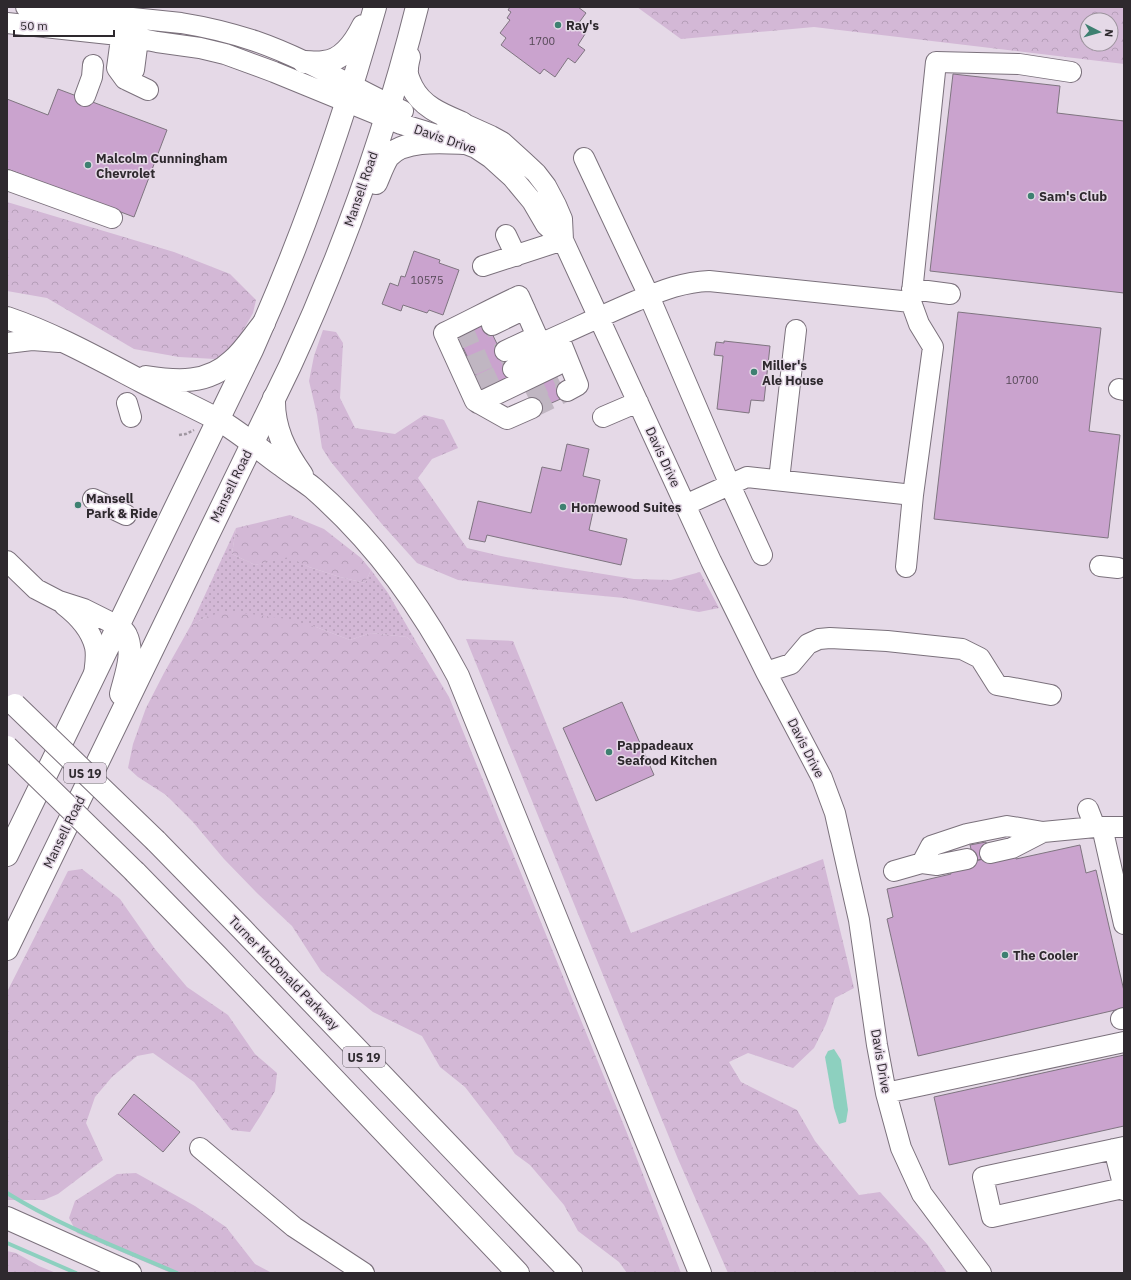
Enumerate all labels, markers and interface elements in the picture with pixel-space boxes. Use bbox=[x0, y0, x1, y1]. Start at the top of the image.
scale bar bbox=[14, 12, 114, 38]
north arrow bbox=[1079, 12, 1119, 52]
place label: Ray's bbox=[566, 17, 600, 34]
text: 50 m bbox=[20, 18, 48, 33]
marker: Ray's bbox=[553, 20, 563, 30]
text: N bbox=[1102, 28, 1116, 38]
house number: 1700 bbox=[529, 34, 555, 48]
street label: Davis Drive bbox=[412, 120, 478, 158]
street label: Mansell Road bbox=[340, 149, 382, 229]
place label: Malcolm Cunningham Chevrolet bbox=[96, 150, 228, 182]
marker: Malcolm Cunningham Chevrolet bbox=[83, 160, 93, 170]
place label: Sam's Club bbox=[1039, 188, 1107, 205]
marker: Sam's Club bbox=[1026, 191, 1036, 201]
house number: 10575 bbox=[411, 273, 444, 287]
place label: Miller's Ale House bbox=[762, 357, 824, 389]
marker: Miller's Ale House bbox=[749, 367, 759, 377]
house number: 10700 bbox=[1006, 373, 1039, 387]
street label: Davis Drive bbox=[642, 424, 684, 490]
street label: Mansell Road bbox=[206, 447, 256, 525]
place label: Mansell Park & Ride bbox=[86, 490, 158, 522]
place label: Homewood Suites bbox=[571, 499, 682, 516]
marker: Mansell Park & Ride bbox=[73, 500, 83, 510]
marker: Homewood Suites bbox=[558, 502, 568, 512]
street label: Davis Drive bbox=[784, 715, 828, 781]
place label: Pappadeaux Seafood Kitchen bbox=[617, 737, 717, 769]
marker: Pappadeaux Seafood Kitchen bbox=[604, 747, 614, 757]
road number: US 19 bbox=[64, 763, 106, 783]
street label: Mansell Road bbox=[39, 793, 89, 871]
street label: Turner McDonald Parkway bbox=[225, 912, 343, 1034]
place label: The Cooler bbox=[1013, 947, 1078, 964]
marker: The Cooler bbox=[1000, 950, 1010, 960]
street label: Davis Drive bbox=[867, 1028, 895, 1094]
road number: US 19 bbox=[343, 1047, 385, 1067]

